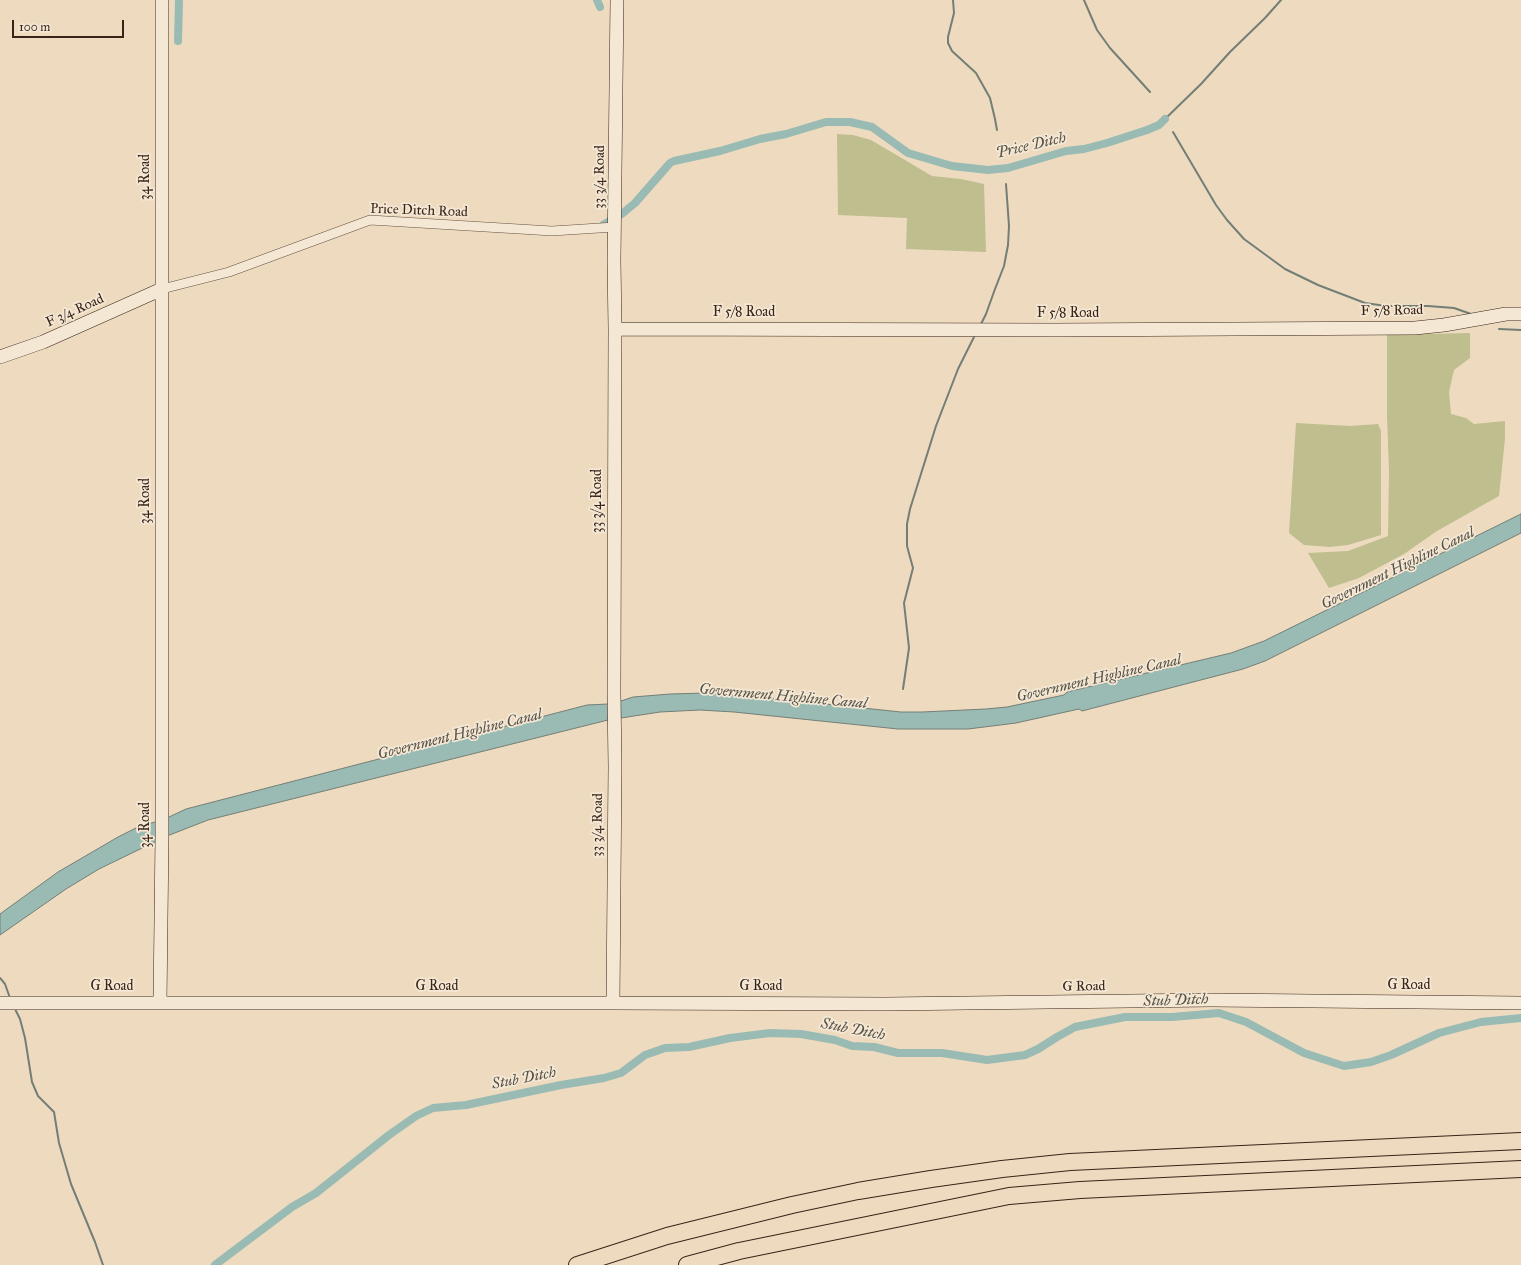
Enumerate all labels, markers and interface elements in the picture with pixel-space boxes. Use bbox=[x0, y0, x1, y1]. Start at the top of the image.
scale bar bbox=[14, 12, 126, 38]
text: 100 m bbox=[19, 20, 50, 34]
water label: Price Ditch bbox=[994, 129, 1068, 163]
street label: 33 3/4 Road bbox=[591, 145, 609, 209]
street label: 34 Road bbox=[138, 154, 154, 200]
street label: Price Ditch Road bbox=[370, 201, 468, 221]
street label: F 3/4 Road bbox=[43, 291, 107, 331]
street label: F 5/8 Road bbox=[1361, 302, 1423, 320]
street label: F 5/8 Road bbox=[713, 305, 775, 321]
street label: F 5/8 Road bbox=[1037, 306, 1099, 322]
street label: 33 3/4 Road bbox=[590, 469, 606, 533]
street label: 34 Road bbox=[138, 478, 154, 524]
water label: Government Highline Canal bbox=[1318, 524, 1478, 614]
water label: Government Highline Canal bbox=[1015, 651, 1183, 707]
water label: Government Highline Canal bbox=[698, 681, 868, 713]
water label: Government Highline Canal bbox=[376, 706, 544, 764]
street label: 33 3/4 Road bbox=[589, 793, 607, 857]
street label: 34 Road bbox=[138, 802, 154, 848]
street label: G Road bbox=[1062, 978, 1106, 996]
street label: G Road bbox=[1387, 978, 1431, 994]
street label: G Road bbox=[90, 979, 134, 995]
street label: G Road bbox=[415, 979, 459, 995]
street label: G Road bbox=[739, 979, 783, 995]
water label: Stub Ditch bbox=[1143, 991, 1209, 1011]
water label: Stub Ditch bbox=[819, 1015, 887, 1045]
water label: Stub Ditch bbox=[490, 1064, 558, 1094]

